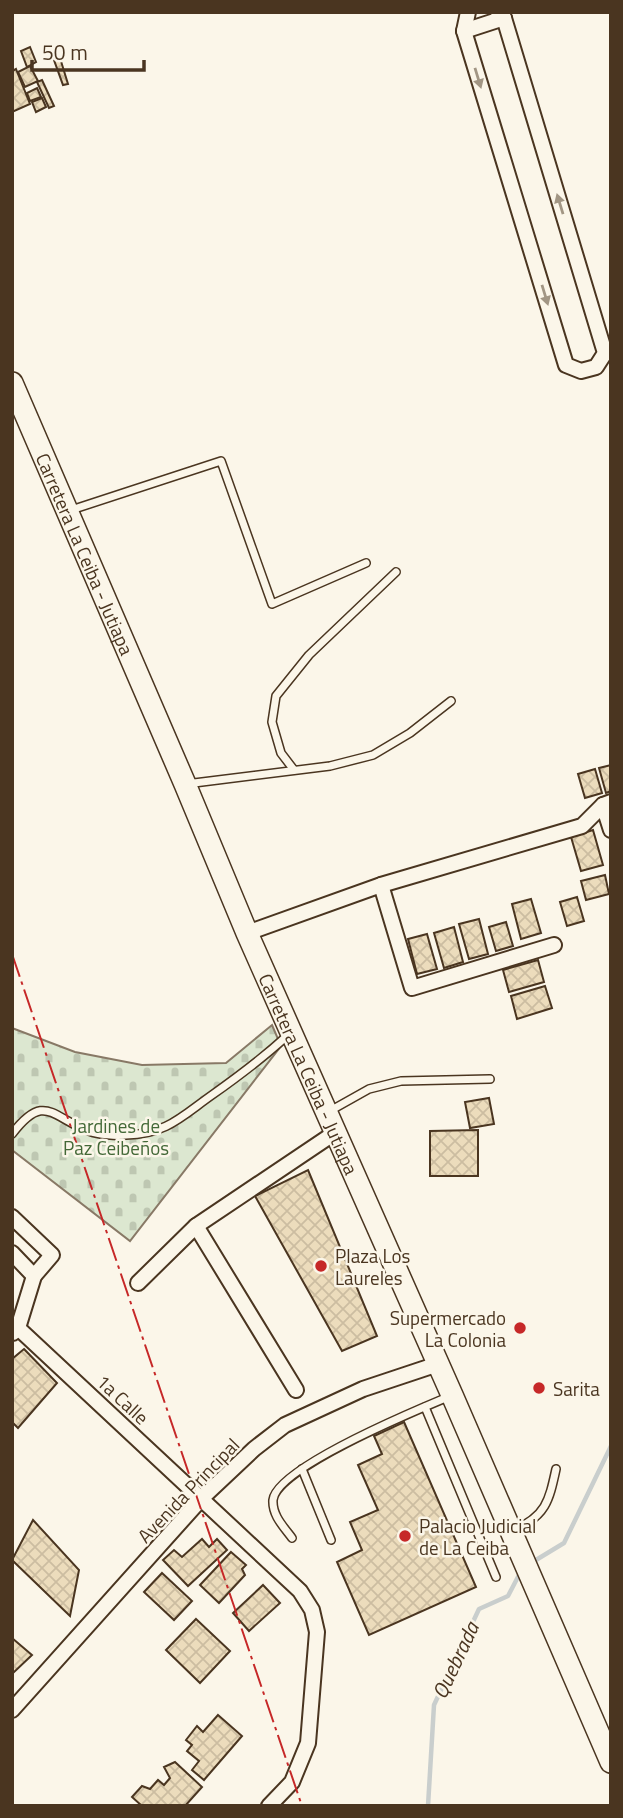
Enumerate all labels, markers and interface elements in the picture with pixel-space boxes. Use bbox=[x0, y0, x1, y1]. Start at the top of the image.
scale bar bbox=[32, 28, 144, 72]
text: 50 m bbox=[42, 36, 88, 68]
one-way arrow bbox=[474, 68, 484, 89]
one-way arrow bbox=[555, 194, 565, 215]
one-way arrow bbox=[540, 285, 550, 306]
street label: Carretera La Ceiba - Jutiapa bbox=[29, 448, 142, 660]
street label: Carretera La Ceiba - Jutiapa bbox=[252, 968, 367, 1179]
park label: Jardines de Paz Ceibeños bbox=[63, 1111, 169, 1162]
place label: Plaza Los Laureles bbox=[335, 1241, 411, 1292]
marker: Plaza Los Laureles bbox=[313, 1258, 329, 1274]
place label: Supermercado La Colonia bbox=[390, 1303, 506, 1354]
marker: Supermercado La Colonia bbox=[512, 1320, 528, 1336]
street label: 1a Calle bbox=[90, 1367, 156, 1431]
place label: Sarita bbox=[553, 1374, 600, 1403]
marker: Sarita bbox=[531, 1380, 547, 1396]
street label: Avenida Principal bbox=[130, 1431, 246, 1549]
place label: Palacio Judicial de La Ceiba bbox=[419, 1511, 536, 1562]
marker: Palacio Judicial de La Ceiba bbox=[397, 1528, 413, 1544]
water label: Quebrada bbox=[423, 1615, 487, 1704]

